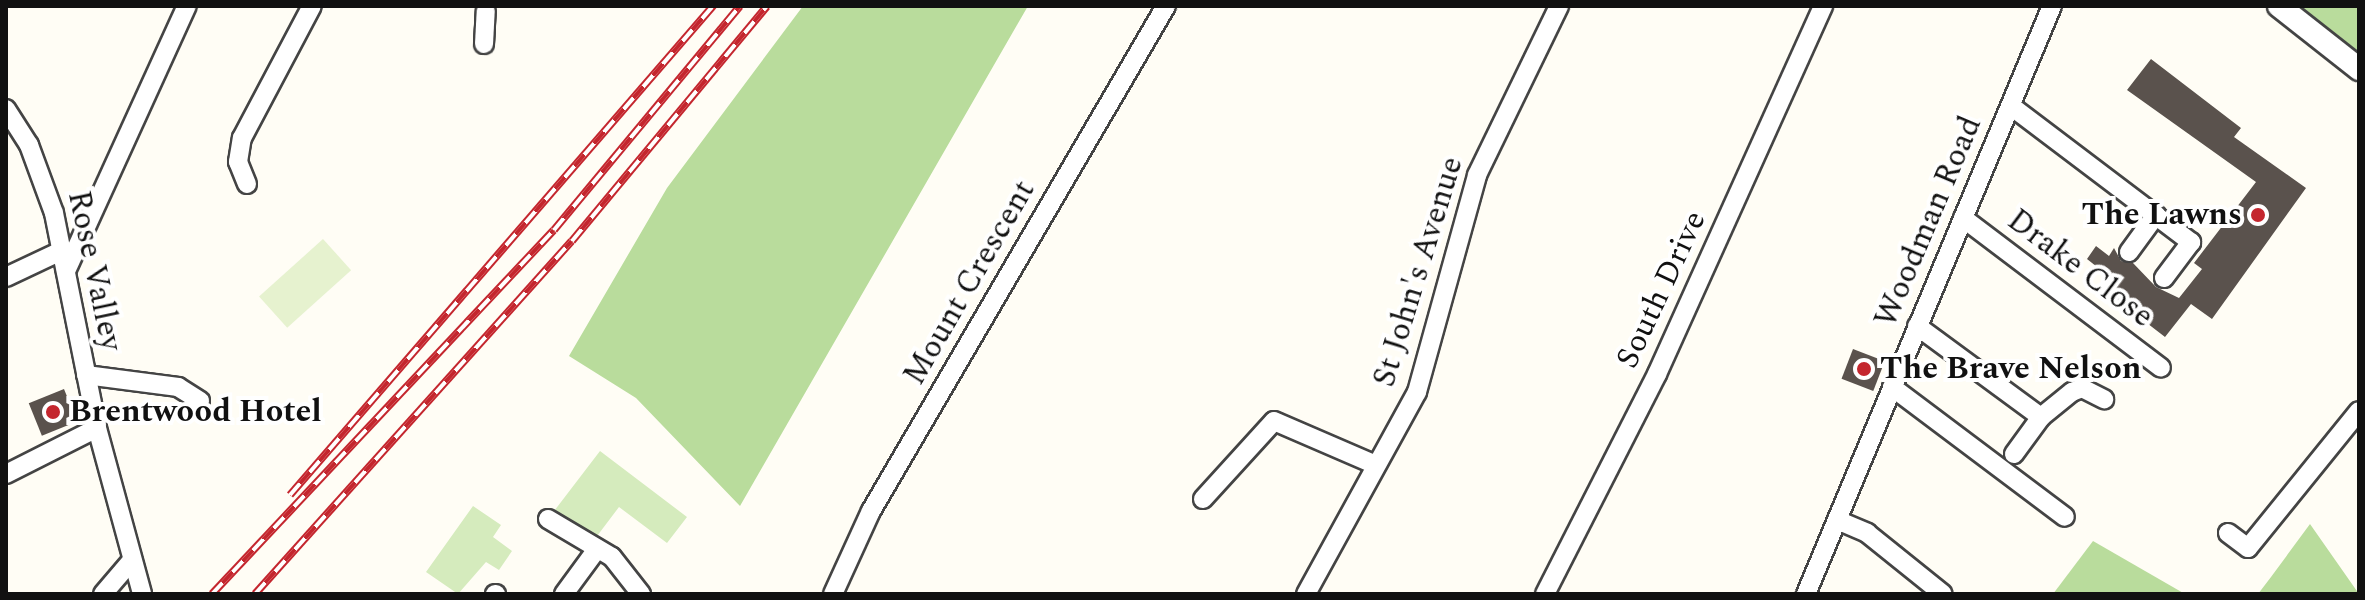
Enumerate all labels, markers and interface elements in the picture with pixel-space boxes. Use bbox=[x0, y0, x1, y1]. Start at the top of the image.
street label: Woodman Road bbox=[1867, 111, 1991, 333]
street label: St John's Avenue bbox=[1366, 152, 1472, 392]
street label: Mount Crescent bbox=[896, 174, 1044, 392]
street label: Rose Valley bbox=[58, 187, 130, 355]
place label: The Lawns bbox=[2082, 196, 2242, 234]
street label: Drake Close bbox=[1999, 202, 2161, 336]
street label: South Drive bbox=[1609, 205, 1715, 375]
marker: The Lawns bbox=[2249, 206, 2267, 224]
place label: The Brave Nelson bbox=[1880, 350, 2141, 388]
marker: The Brave Nelson bbox=[1855, 360, 1873, 378]
place label: Brentwood Hotel bbox=[69, 393, 322, 431]
marker: Brentwood Hotel bbox=[44, 403, 62, 421]

